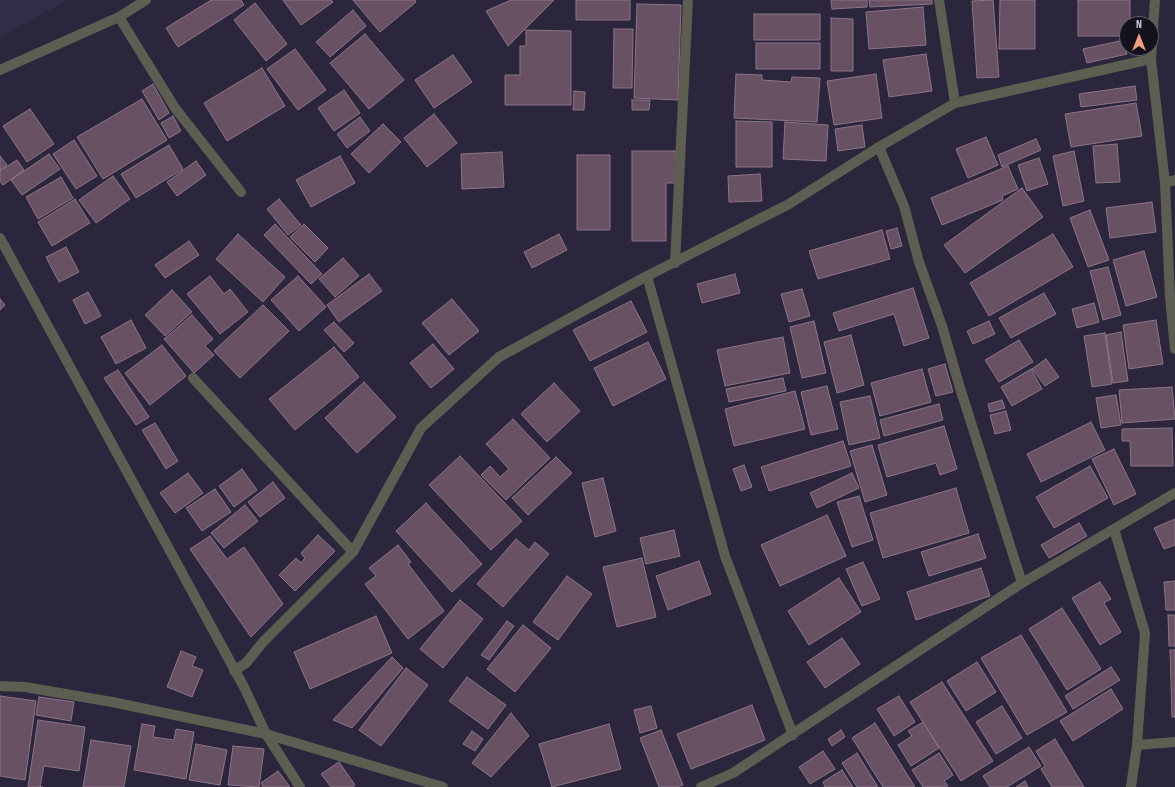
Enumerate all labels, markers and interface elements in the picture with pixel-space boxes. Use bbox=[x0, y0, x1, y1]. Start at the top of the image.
north arrow bbox=[1119, 16, 1159, 56]
text: N bbox=[1136, 18, 1142, 31]

